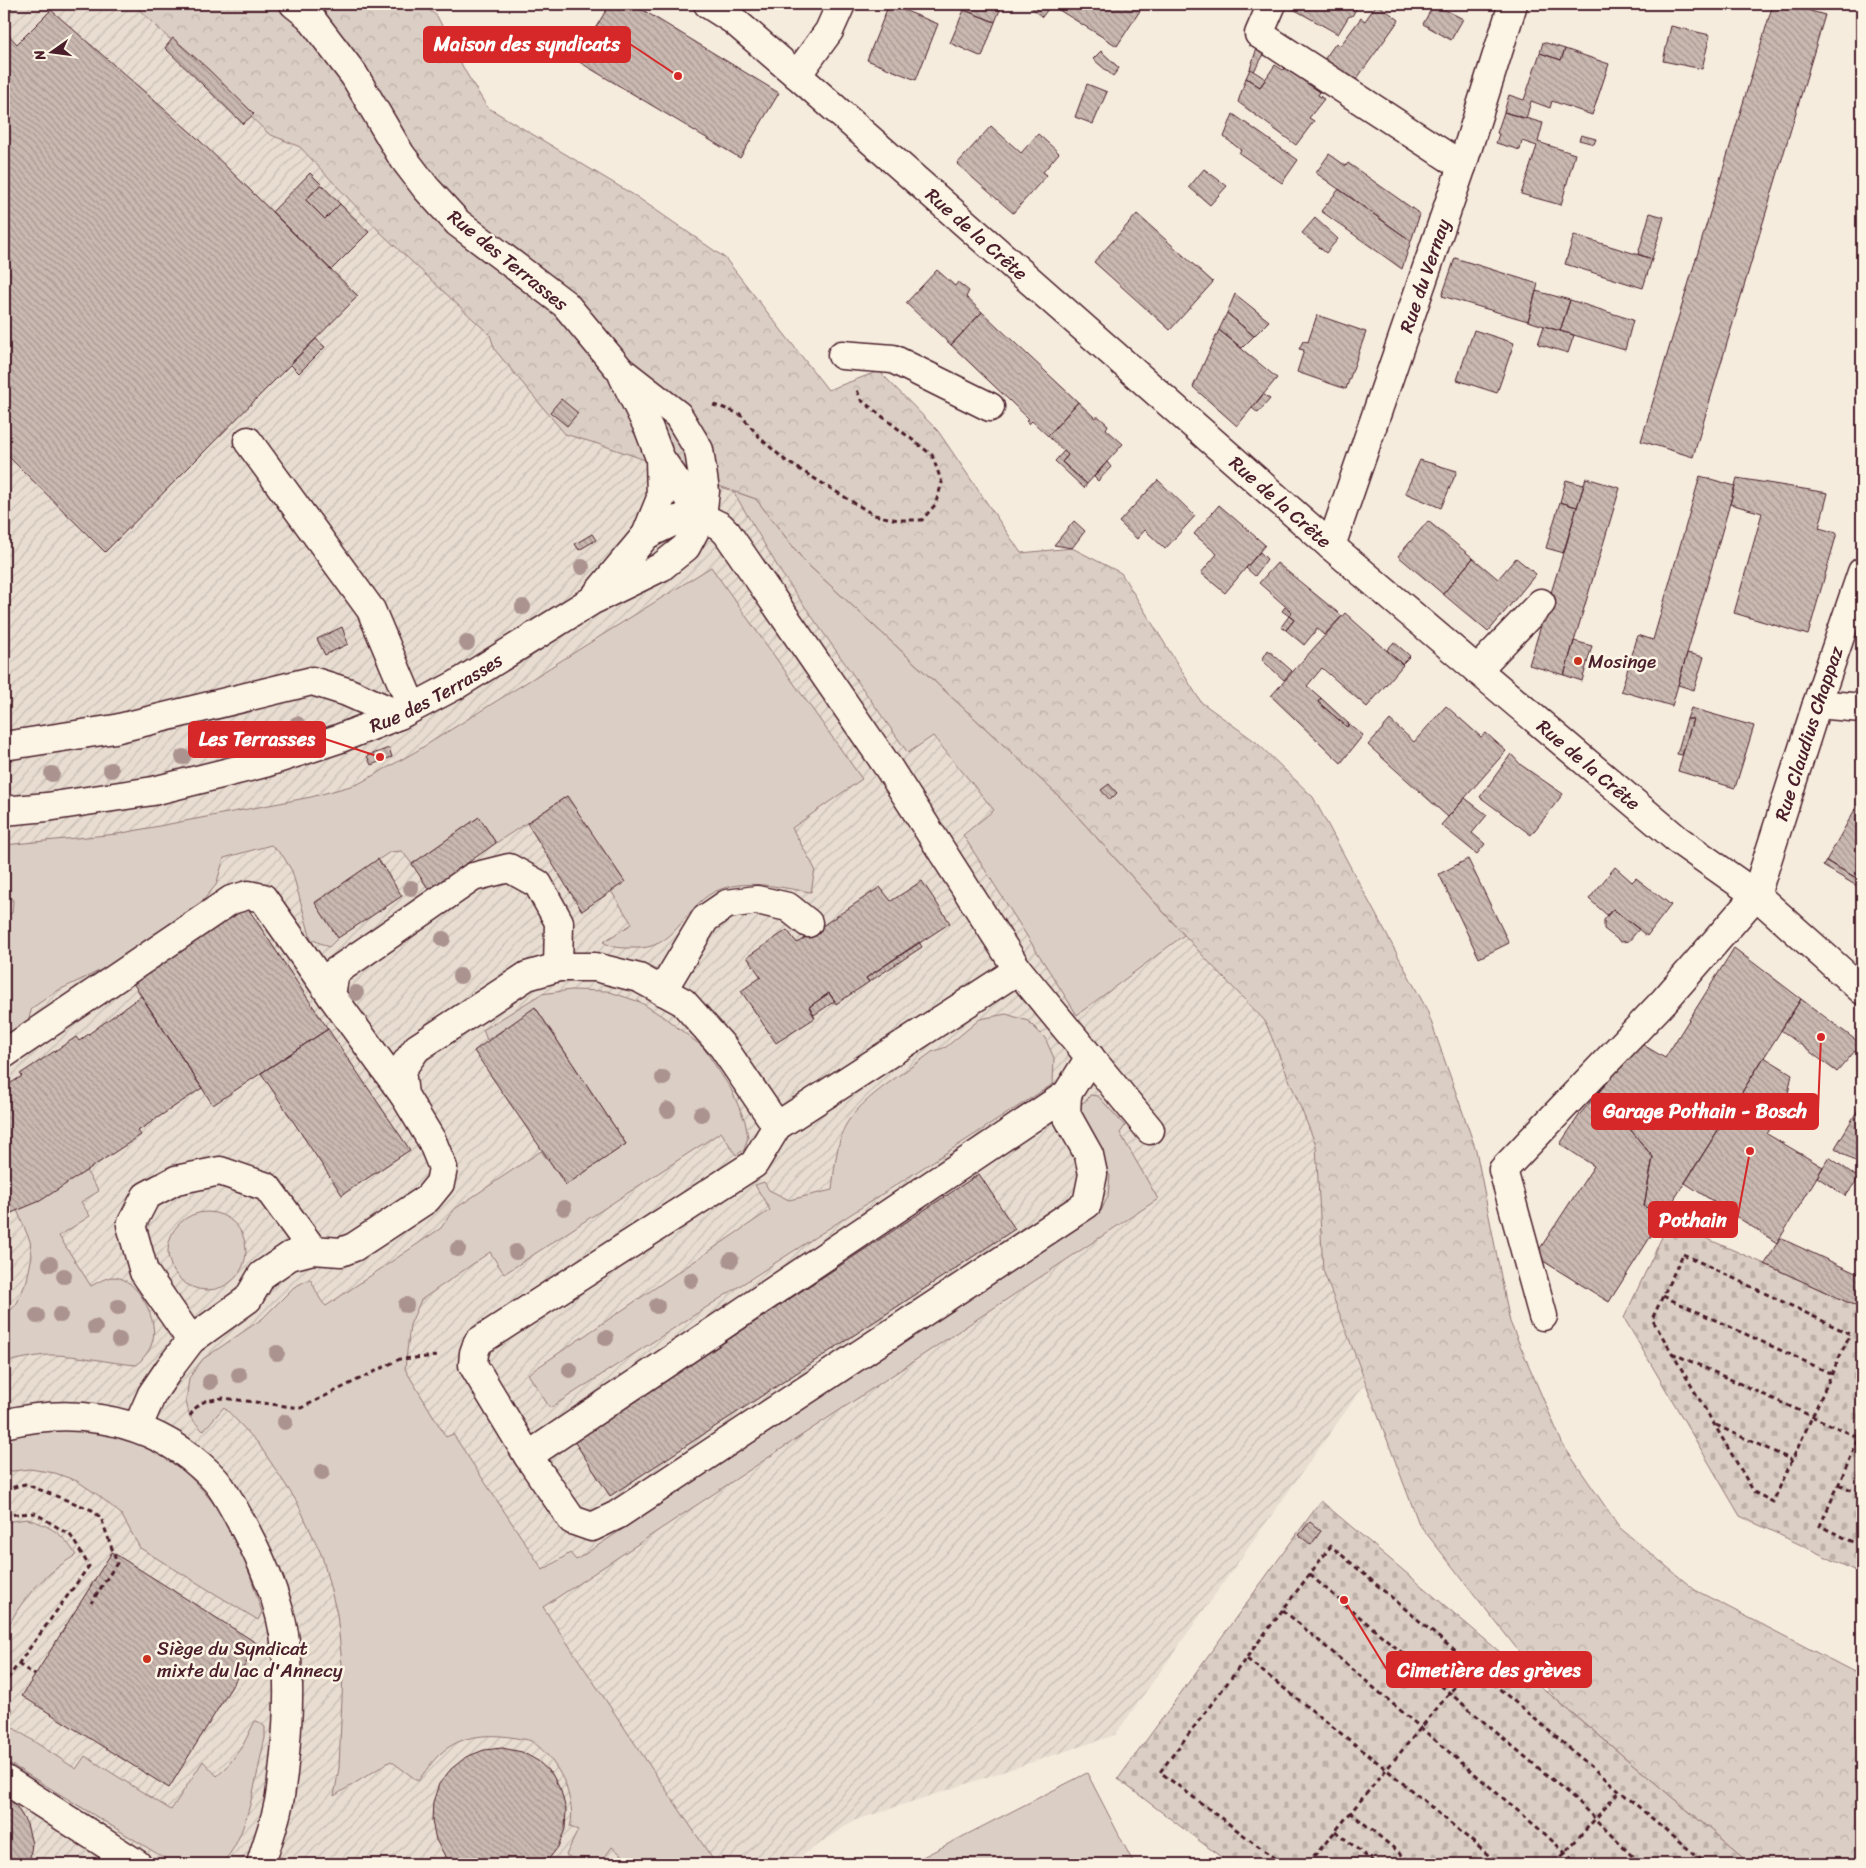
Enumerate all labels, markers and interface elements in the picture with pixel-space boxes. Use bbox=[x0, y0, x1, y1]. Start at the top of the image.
callout: Maison des syndicats bbox=[424, 27, 630, 62]
text: Maison des syndicats bbox=[433, 27, 621, 62]
north arrow bbox=[28, 28, 78, 78]
text: N bbox=[26, 47, 53, 64]
street label: Rue de la Crête bbox=[918, 179, 1036, 289]
street label: Rue des Terrasses bbox=[440, 201, 576, 319]
street label: Rue du Vernay bbox=[1389, 214, 1459, 337]
street label: Rue de la Crête bbox=[1222, 447, 1340, 556]
street label: Rue Claudius Chappaz bbox=[1764, 641, 1852, 825]
street label: Rue des Terrasses bbox=[364, 643, 509, 742]
place label: Mosinge bbox=[1588, 645, 1656, 678]
marker: Mosinge bbox=[1572, 655, 1584, 667]
street label: Rue de la Crête bbox=[1529, 710, 1648, 819]
callout: Les Terrasses bbox=[189, 722, 325, 757]
text: Les Terrasses bbox=[199, 722, 316, 757]
callout: Garage Pothain - Bosch bbox=[1592, 1094, 1818, 1129]
text: Garage Pothain - Bosch bbox=[1602, 1094, 1808, 1129]
callout: Pothain bbox=[1649, 1202, 1737, 1237]
text: Pothain bbox=[1659, 1203, 1727, 1238]
place label: Siège du Syndicat mixte du lac d'Annecy bbox=[157, 1632, 343, 1687]
callout: Cimetière des grèves bbox=[1387, 1652, 1591, 1687]
marker: Siège du Syndicat mixte du lac d'Annecy bbox=[141, 1653, 153, 1665]
text: Cimetière des grèves bbox=[1396, 1653, 1582, 1688]

